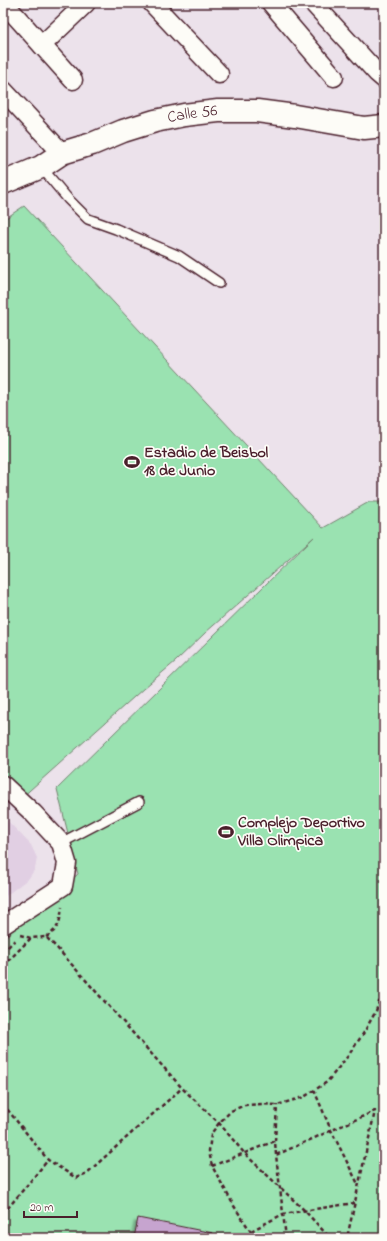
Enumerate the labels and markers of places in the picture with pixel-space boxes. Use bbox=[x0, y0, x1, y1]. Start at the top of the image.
place label: Estadio de Beisbol 18 de Junio bbox=[144, 441, 268, 483]
sports icon: Estadio de Beisbol 18 de Junio bbox=[123, 453, 141, 471]
place label: Complejo Deportivo Villa Olimpica bbox=[237, 811, 365, 853]
sports icon: Complejo Deportivo Villa Olimpica bbox=[217, 823, 235, 841]

